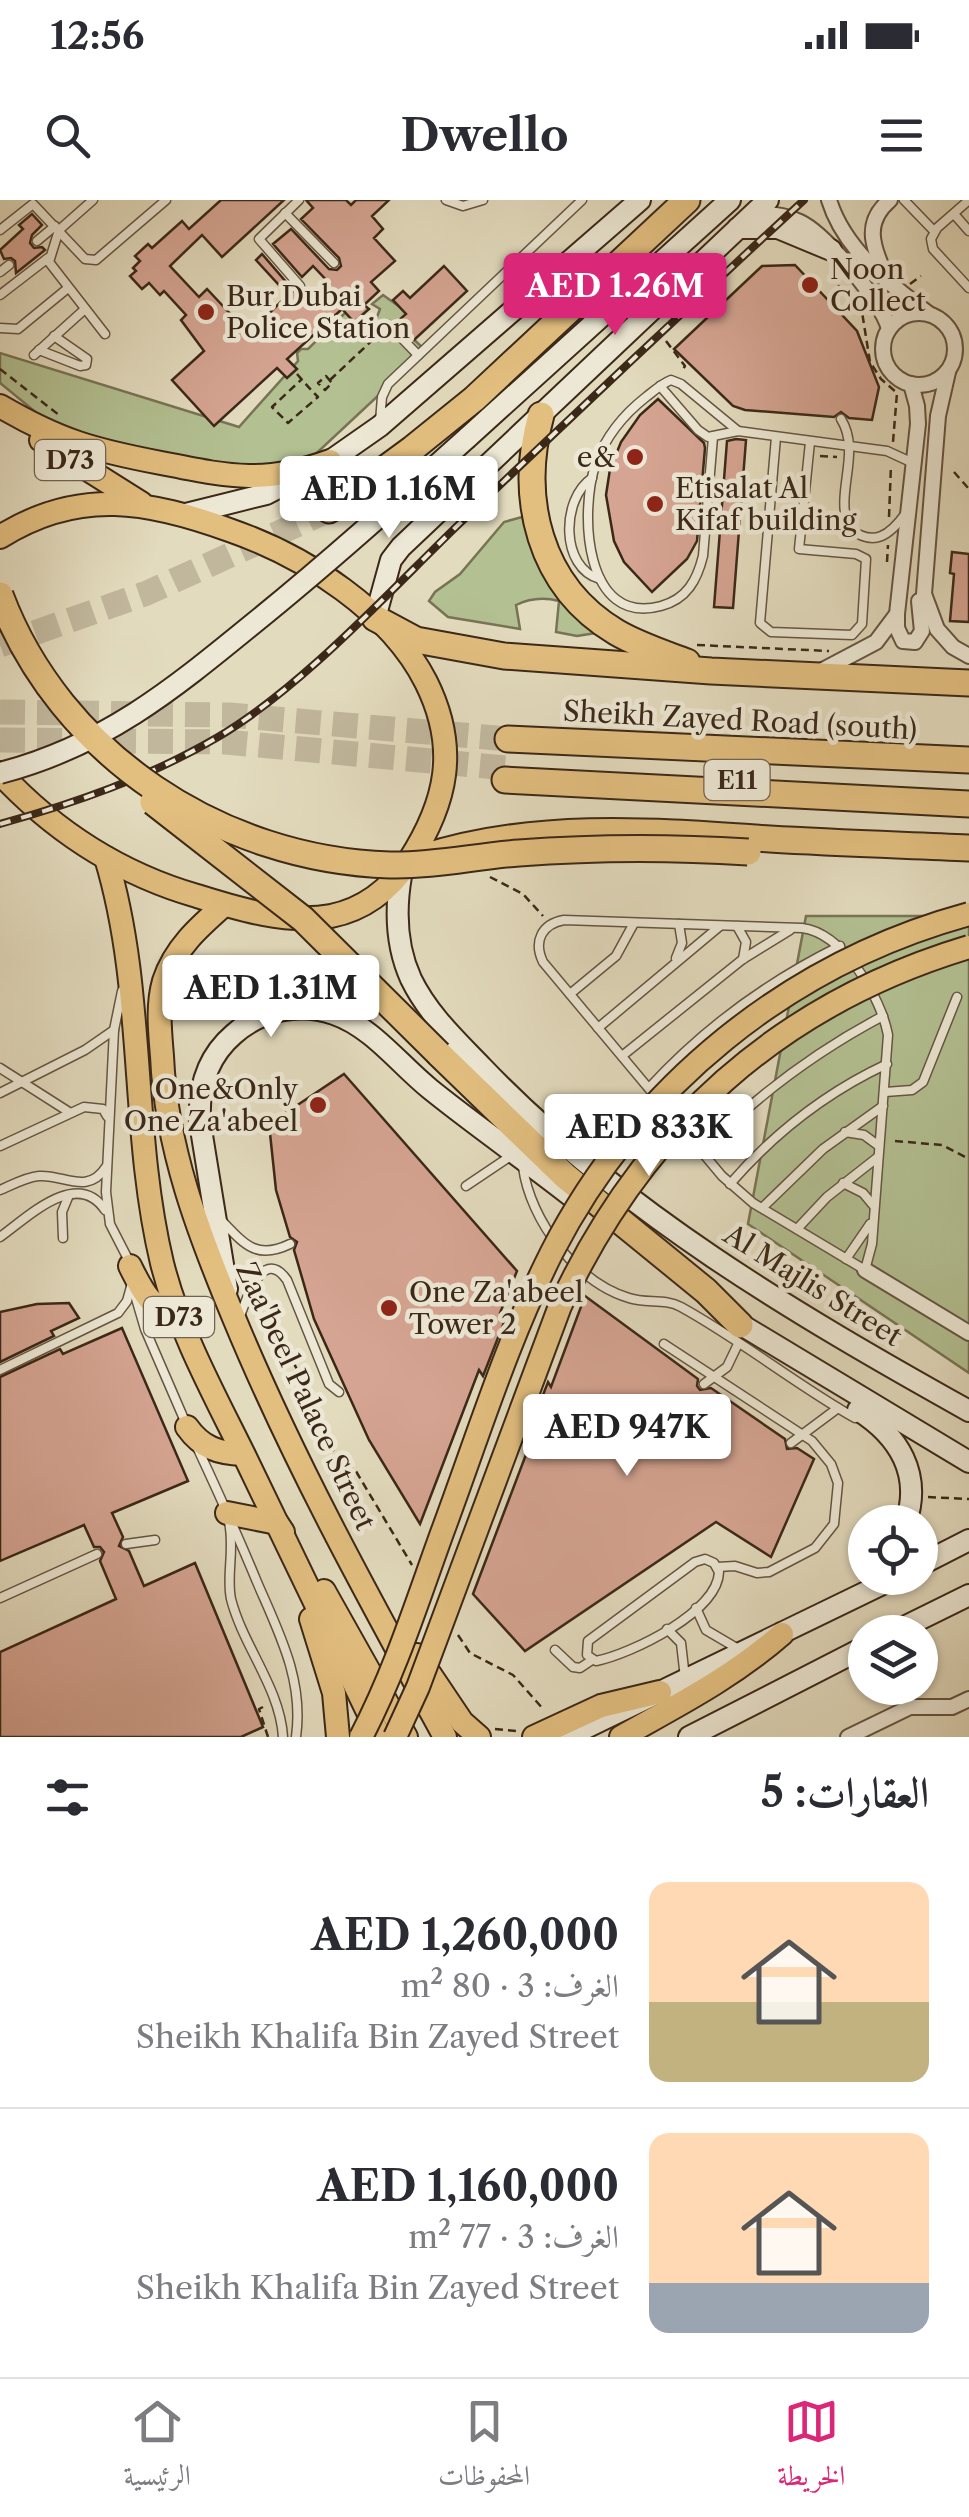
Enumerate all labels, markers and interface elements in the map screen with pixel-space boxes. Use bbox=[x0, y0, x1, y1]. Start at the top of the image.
text: 12:56 bbox=[50, 12, 145, 59]
text: Dwello bbox=[400, 107, 569, 163]
icon: search bbox=[40, 108, 95, 163]
icon: menu bbox=[874, 108, 929, 163]
place label: Noon Collect bbox=[830, 252, 926, 318]
pin: AED 1.26M bbox=[501, 253, 729, 338]
text: AED 1.26M bbox=[526, 266, 704, 305]
marker: Noon Collect bbox=[799, 274, 821, 296]
place label: Bur Dubai Police Station bbox=[226, 279, 410, 345]
marker: Bur Dubai Police Station bbox=[195, 301, 217, 323]
road number: D73 bbox=[35, 440, 105, 480]
place label: e& bbox=[577, 440, 615, 474]
marker: e& bbox=[624, 446, 646, 468]
pin: AED 1.16M bbox=[275, 456, 503, 541]
text: AED 1.16M bbox=[302, 469, 476, 508]
place label: Etisalat Al Kifaf building bbox=[675, 471, 857, 537]
marker: Etisalat Al Kifaf building bbox=[644, 493, 666, 515]
street label: Sheikh Zayed Road (south) bbox=[562, 694, 918, 746]
road number: E11 bbox=[704, 760, 770, 800]
pin: AED 1.31M bbox=[157, 955, 385, 1040]
text: AED 1.31M bbox=[184, 968, 358, 1007]
place label: One&Only One Za'abeel bbox=[124, 1072, 298, 1138]
marker: One&Only One Za'abeel bbox=[307, 1094, 329, 1116]
pin: AED 833K bbox=[546, 1094, 752, 1179]
text: AED 833K bbox=[566, 1107, 732, 1146]
street label: Al Majlis Street bbox=[717, 1216, 908, 1353]
street label: Zaa'beel Palace Street bbox=[229, 1257, 383, 1535]
place label: One Za'abeel Tower 2 bbox=[409, 1275, 583, 1341]
road number: D73 bbox=[144, 1297, 214, 1337]
marker: One Za'abeel Tower 2 bbox=[378, 1297, 400, 1319]
pin: AED 947K bbox=[524, 1394, 730, 1479]
text: AED 947K bbox=[545, 1407, 709, 1446]
map controls bbox=[848, 1505, 938, 1705]
button: locate bbox=[848, 1505, 938, 1595]
button: layers bbox=[848, 1615, 938, 1705]
text: العقارات: 5 bbox=[761, 1766, 929, 1818]
icon: filters bbox=[40, 1770, 95, 1825]
text: AED 1,260,000 bbox=[311, 1909, 619, 1961]
icon: home bbox=[729, 1922, 849, 2042]
text: الغرف: 3 · 80 m² bbox=[400, 1966, 619, 2005]
text: Sheikh Khalifa Bin Zayed Street bbox=[136, 2017, 619, 2056]
text: AED 1,160,000 bbox=[317, 2160, 619, 2212]
icon: home bbox=[729, 2173, 849, 2293]
text: الغرف: 3 · 77 m² bbox=[408, 2217, 619, 2256]
text: Sheikh Khalifa Bin Zayed Street bbox=[136, 2268, 619, 2307]
tab: الرئيسية bbox=[124, 2394, 191, 2503]
tab: المحفوظات bbox=[438, 2394, 530, 2503]
tab: الخريطة bbox=[777, 2394, 845, 2503]

